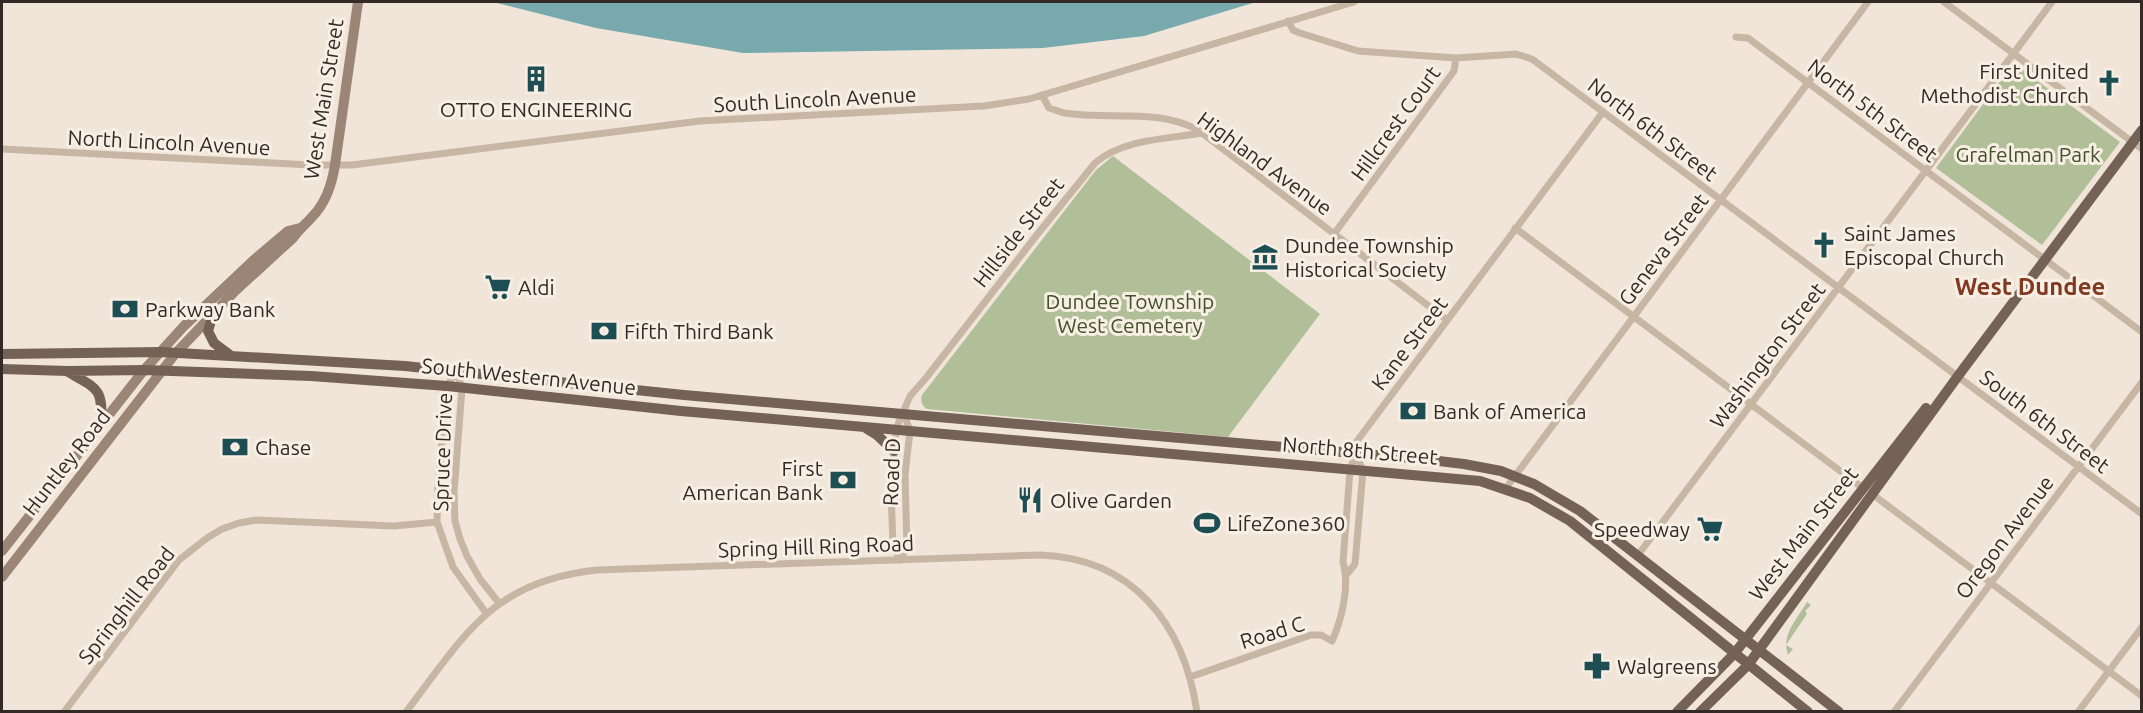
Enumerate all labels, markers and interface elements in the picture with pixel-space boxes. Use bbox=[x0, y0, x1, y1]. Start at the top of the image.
street label: West Main Street bbox=[298, 17, 348, 181]
street label: North 5th Street bbox=[1804, 54, 1942, 166]
place label: First United Methodist Church bbox=[1921, 59, 2089, 107]
street label: Hillcrest Court bbox=[1345, 61, 1445, 185]
building icon: OTTO ENGINEERING bbox=[521, 64, 551, 94]
church icon: First United Methodist Church bbox=[2094, 68, 2124, 98]
street label: North 6th Street bbox=[1584, 73, 1722, 185]
street label: South Lincoln Avenue bbox=[713, 82, 917, 116]
place label: OTTO ENGINEERING bbox=[440, 97, 632, 121]
street label: Highland Avenue bbox=[1193, 106, 1337, 220]
street label: North Lincoln Avenue bbox=[67, 125, 271, 159]
park label: Grafelman Park bbox=[1955, 142, 2101, 166]
street label: Hillside Street bbox=[968, 172, 1068, 292]
street label: Geneva Street bbox=[1613, 188, 1713, 310]
place label: Saint James Episcopal Church bbox=[1844, 221, 2004, 269]
church icon: Saint James Episcopal Church bbox=[1809, 230, 1839, 260]
place label: Dundee Township Historical Society bbox=[1285, 233, 1454, 281]
museum icon: Dundee Township Historical Society bbox=[1250, 242, 1280, 272]
supermarket icon: Aldi bbox=[483, 272, 513, 302]
district label: West Dundee bbox=[1955, 273, 2105, 300]
place label: Aldi bbox=[518, 275, 555, 299]
street label: Washington Street bbox=[1704, 277, 1830, 433]
park label: Dundee Township West Cemetery bbox=[1046, 289, 1214, 337]
street label: Kane Street bbox=[1366, 292, 1452, 394]
bank icon: Parkway Bank bbox=[110, 294, 140, 324]
place label: Parkway Bank bbox=[145, 297, 276, 321]
bank icon: Fifth Third Bank bbox=[589, 316, 619, 346]
place label: Fifth Third Bank bbox=[624, 319, 774, 343]
street label: South Western Avenue bbox=[421, 353, 637, 399]
street label: South 6th Street bbox=[1976, 365, 2114, 477]
street label: Spruce Drive bbox=[428, 392, 456, 512]
bank icon: Bank of America bbox=[1398, 396, 1428, 426]
place label: Bank of America bbox=[1433, 399, 1587, 423]
street label: Huntley Road bbox=[17, 404, 115, 520]
street label: North 8th Street bbox=[1281, 431, 1439, 469]
bank icon: Chase bbox=[220, 432, 250, 462]
place label: Chase bbox=[255, 435, 311, 459]
street label: Road D bbox=[878, 438, 904, 506]
place label: First American Bank bbox=[683, 456, 823, 504]
street label: West Main Street bbox=[1744, 462, 1862, 604]
bank icon: First American Bank bbox=[828, 465, 858, 495]
street label: Oregon Avenue bbox=[1950, 471, 2058, 603]
restaurant icon: Olive Garden bbox=[1015, 485, 1045, 515]
place label: Olive Garden bbox=[1050, 488, 1172, 512]
sports icon: LifeZone360 bbox=[1192, 508, 1222, 538]
place label: LifeZone360 bbox=[1227, 511, 1345, 535]
supermarket icon: Speedway bbox=[1695, 514, 1725, 544]
place label: Speedway bbox=[1594, 517, 1690, 541]
street label: Spring Hill Ring Road bbox=[718, 531, 914, 561]
street label: Springhill Road bbox=[73, 542, 179, 668]
street label: Road C bbox=[1237, 611, 1307, 653]
pharmacy icon: Walgreens bbox=[1582, 651, 1612, 681]
place label: Walgreens bbox=[1617, 654, 1717, 678]

